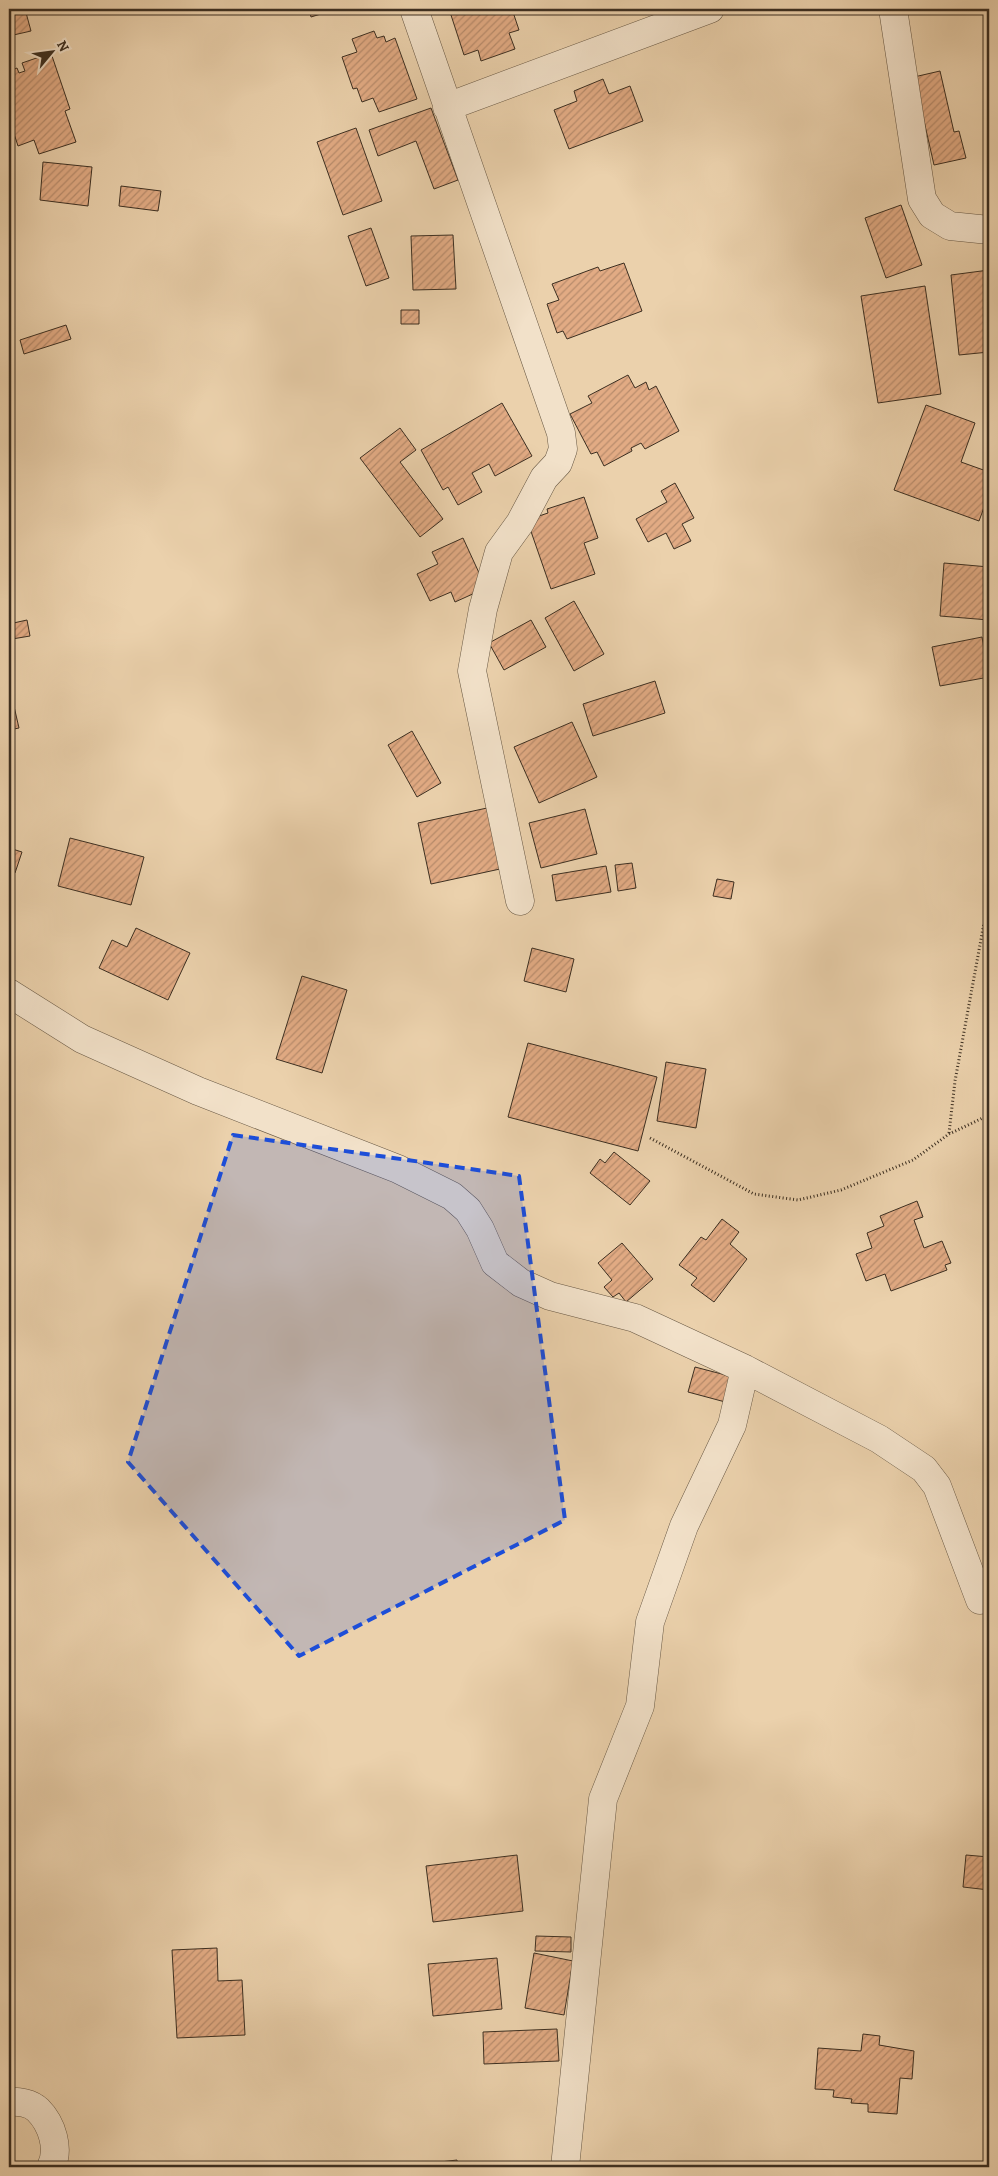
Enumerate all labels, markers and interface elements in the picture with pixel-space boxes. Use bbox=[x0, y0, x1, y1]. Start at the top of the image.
north arrow bbox=[28, 28, 78, 78]
text: N bbox=[52, 37, 74, 55]

